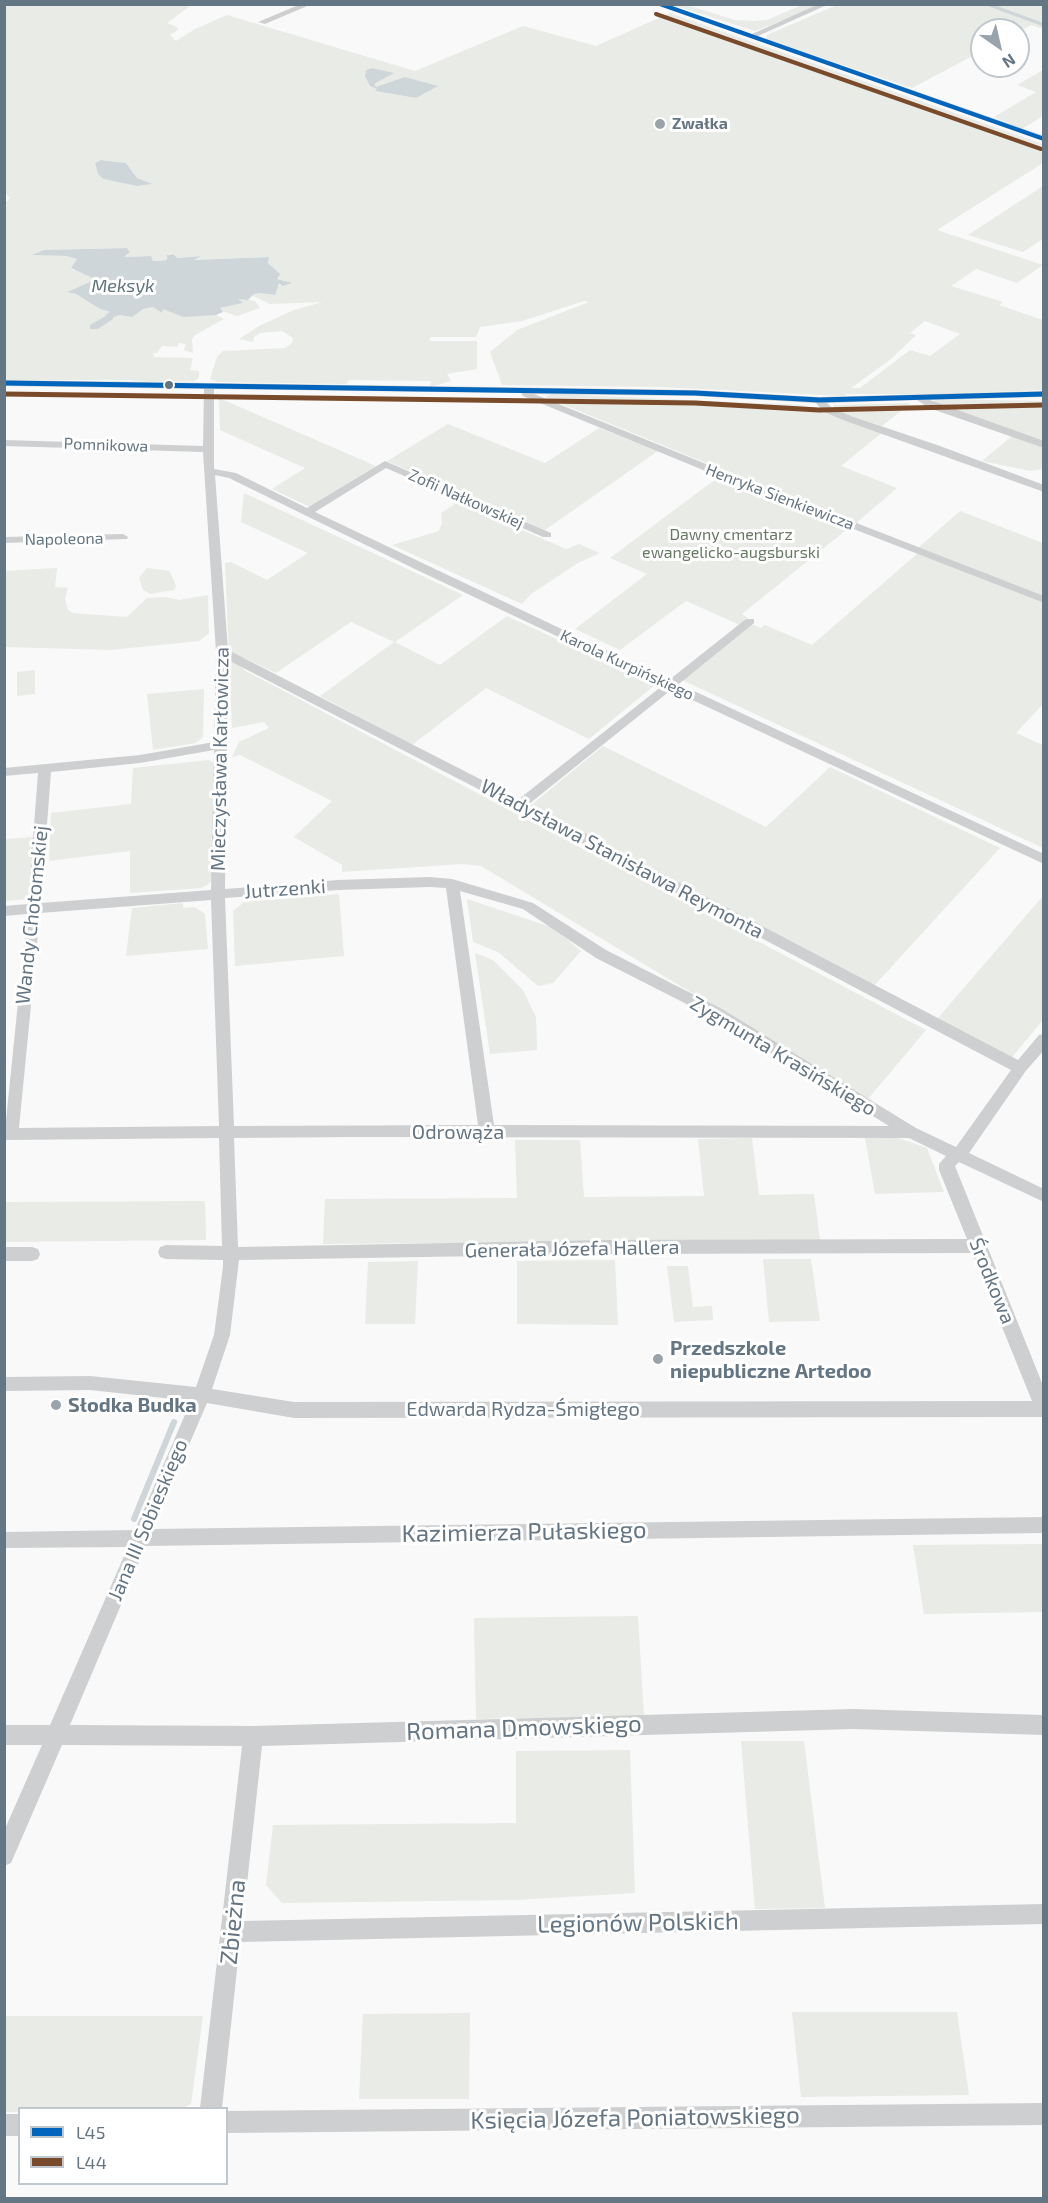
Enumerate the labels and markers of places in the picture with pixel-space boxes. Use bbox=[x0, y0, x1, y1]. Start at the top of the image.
place label: Zwałka bbox=[672, 114, 728, 134]
marker: Zwałka bbox=[653, 117, 667, 131]
unlabelled marker bbox=[163, 379, 175, 391]
place label: Przedszkole niepubliczne Artedoo bbox=[670, 1336, 872, 1383]
marker: Przedszkole niepubliczne Artedoo bbox=[651, 1352, 665, 1366]
place label: Słodka Budka bbox=[68, 1393, 197, 1417]
marker: Słodka Budka bbox=[49, 1398, 63, 1412]

